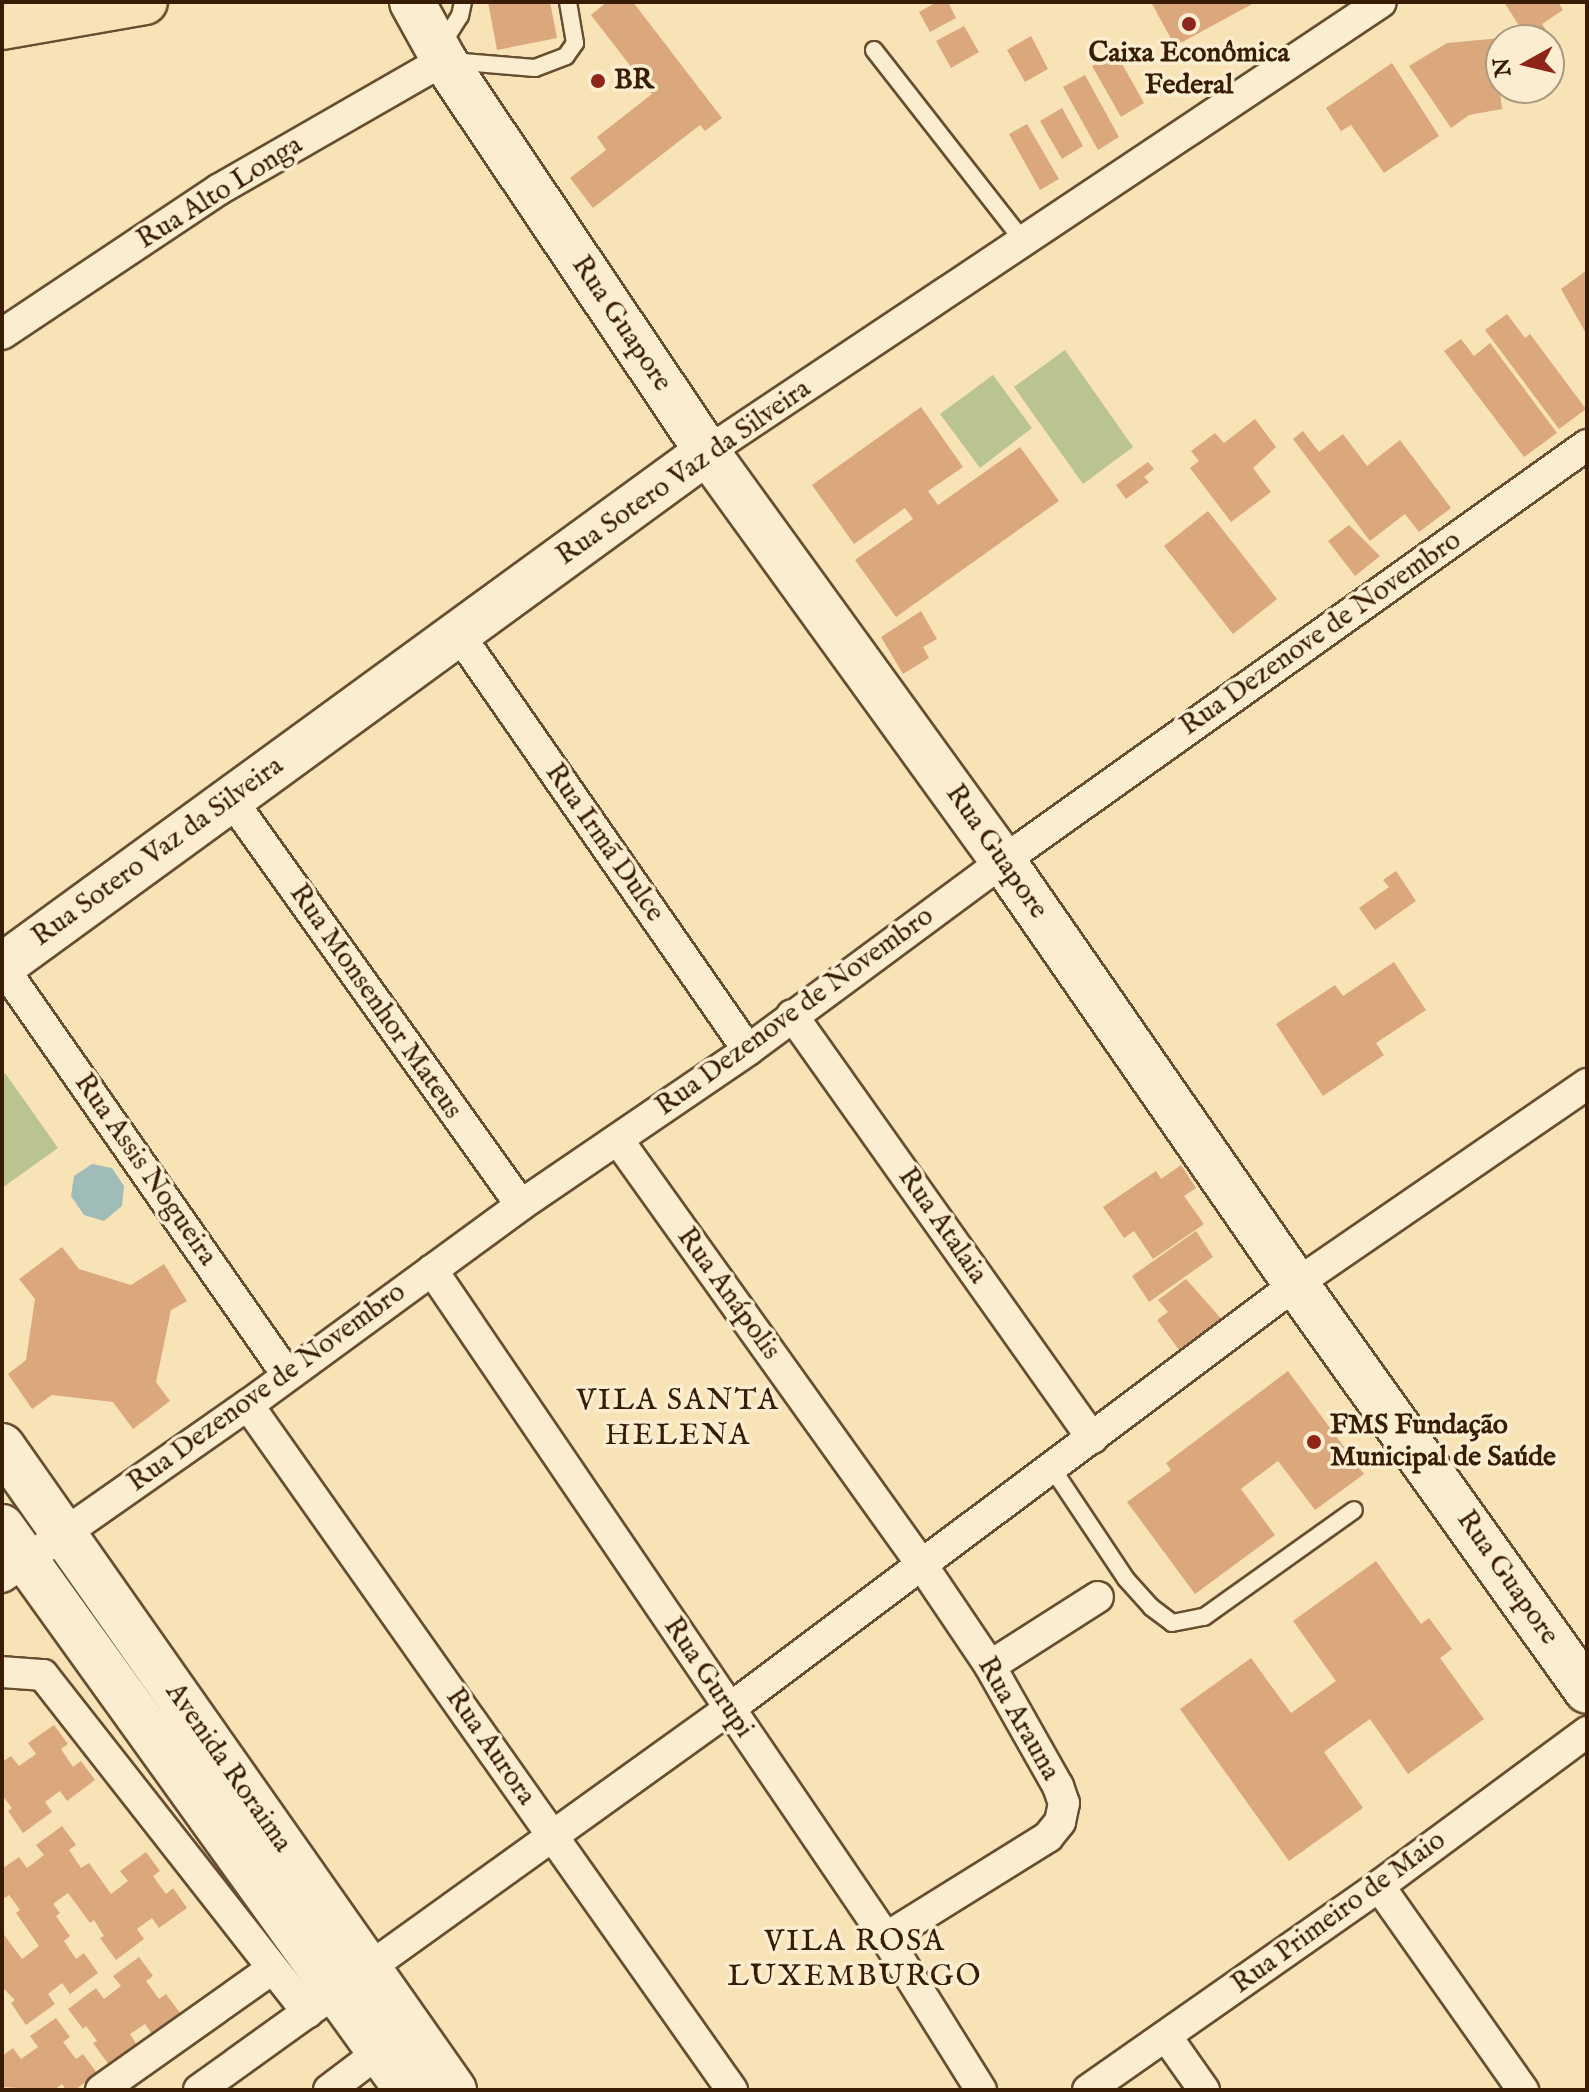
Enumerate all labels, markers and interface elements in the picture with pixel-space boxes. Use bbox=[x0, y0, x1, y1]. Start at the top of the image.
marker: Caixa Econômica Federal bbox=[1180, 15, 1198, 33]
north arrow bbox=[1485, 24, 1565, 104]
place label: Caixa Econômica Federal bbox=[1088, 37, 1290, 103]
text: N bbox=[1488, 56, 1518, 78]
place label: BR bbox=[614, 64, 653, 98]
marker: BR bbox=[589, 72, 607, 90]
street label: Rua Alto Longa bbox=[131, 129, 309, 257]
street label: Rua Guapore bbox=[563, 250, 679, 398]
street label: Rua Sotero Vaz da Silveira bbox=[551, 373, 817, 573]
street label: Rua Dezenove de Novembro bbox=[1174, 524, 1468, 744]
street label: Rua Sotero Vaz da Silveira bbox=[26, 750, 290, 954]
street label: Rua Irmã Dulce bbox=[537, 757, 671, 929]
street label: Rua Guapore bbox=[937, 778, 1055, 926]
street label: Rua Monsenhor Mateus bbox=[281, 878, 469, 1126]
street label: Rua Dezenove de Novembro bbox=[650, 900, 940, 1124]
street label: Rua Assis Nogueira bbox=[66, 1067, 224, 1273]
street label: Rua Atalaia bbox=[890, 1162, 994, 1290]
street label: Rua Anápolis bbox=[669, 1221, 787, 1367]
street label: Rua Dezenove de Novembro bbox=[122, 1276, 412, 1500]
district label: VILA SANTA HELENA bbox=[576, 1383, 780, 1454]
place label: FMS Fundação Municipal de Saúde bbox=[1330, 1409, 1556, 1475]
marker: FMS Fundação Municipal de Saúde bbox=[1305, 1433, 1323, 1451]
street label: Rua Guapore bbox=[1448, 1504, 1566, 1652]
street label: Rua Gurupi bbox=[655, 1611, 761, 1745]
street label: Rua Arauna bbox=[969, 1651, 1067, 1787]
street label: Avenida Roraima bbox=[157, 1677, 299, 1859]
street label: Rua Aurora bbox=[438, 1682, 542, 1812]
street label: Rua Primeiro de Maio bbox=[1226, 1824, 1452, 2002]
district label: VILA ROSA LUXEMBURGO bbox=[728, 1924, 982, 1994]

